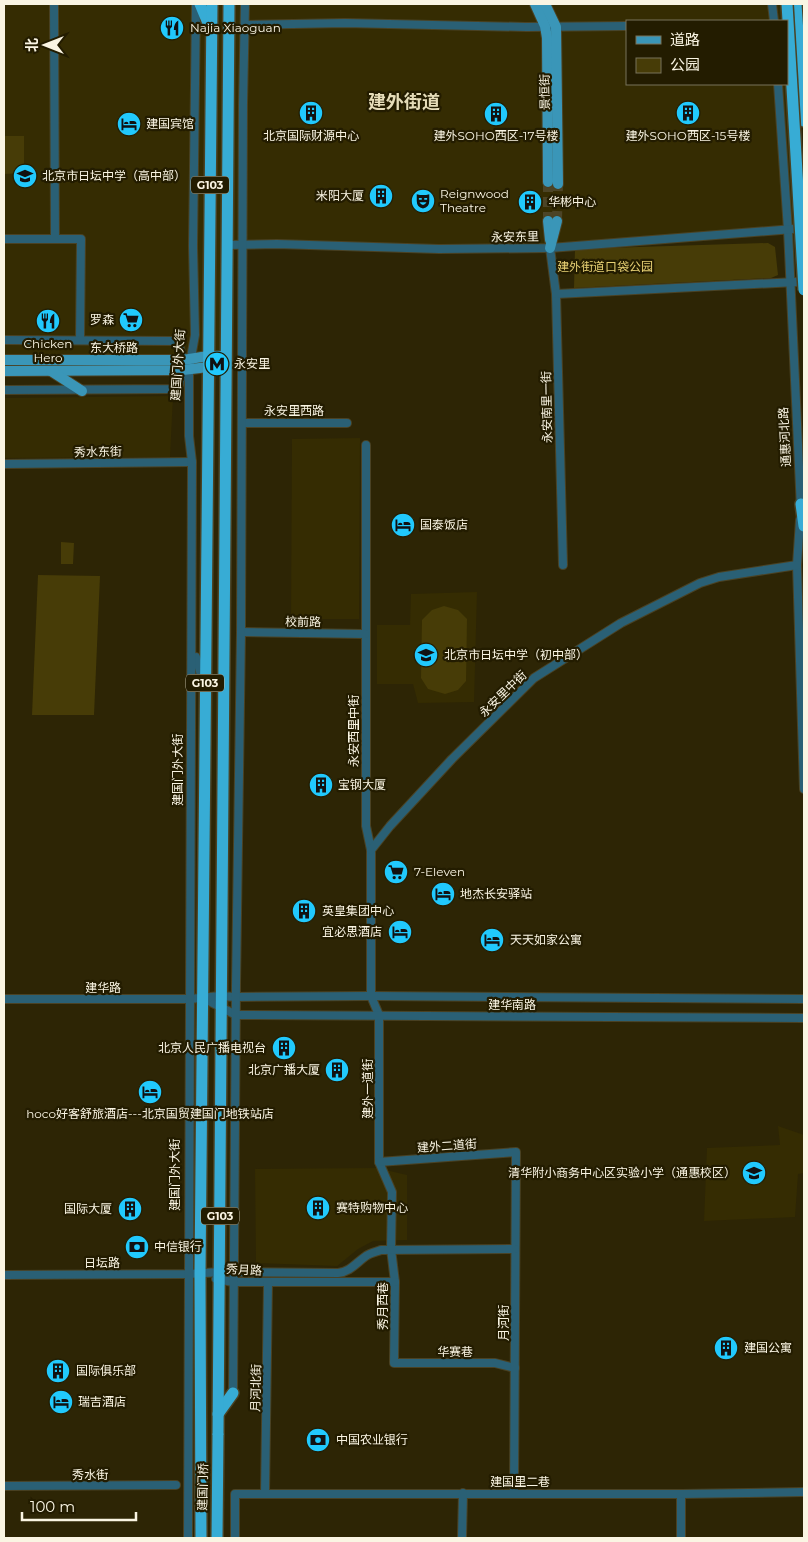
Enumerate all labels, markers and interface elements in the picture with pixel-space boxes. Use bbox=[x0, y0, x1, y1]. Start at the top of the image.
restaurant icon: Najia Xiaoguan bbox=[159, 15, 185, 41]
north arrow bbox=[20, 20, 70, 70]
place label: Najia Xiaoguan bbox=[190, 20, 281, 35]
legend bbox=[626, 20, 788, 85]
text: 道路 bbox=[670, 30, 700, 49]
text: 北 bbox=[23, 38, 41, 52]
text: 公园 bbox=[670, 55, 700, 74]
street label: 景恒街 bbox=[537, 74, 552, 110]
district label: 建外街道 bbox=[368, 91, 440, 113]
building icon: 北京国际财源中心 bbox=[298, 100, 324, 126]
building icon: 建外SOHO西区-15号楼 bbox=[675, 100, 701, 126]
building icon: 建外SOHO西区-17号楼 bbox=[483, 101, 509, 127]
hotel icon: 建国宾馆 bbox=[116, 111, 142, 137]
place label: 建国宾馆 bbox=[146, 116, 194, 131]
place label: 北京国际财源中心 bbox=[263, 128, 359, 143]
place label: 建外SOHO西区-17号楼 bbox=[433, 128, 559, 143]
place label: 建外SOHO西区-15号楼 bbox=[626, 128, 750, 143]
school or university icon: 北京市日坛中学（高中部） bbox=[12, 163, 38, 189]
place label: 北京市日坛中学（高中部） bbox=[42, 168, 186, 183]
road number: G103 bbox=[191, 176, 229, 194]
building icon: 米阳大厦 bbox=[368, 183, 394, 209]
place label: Reignwood Theatre bbox=[440, 186, 509, 215]
place label: 米阳大厦 bbox=[316, 188, 364, 203]
theatre icon: Reignwood Theatre bbox=[410, 188, 436, 214]
building icon: 华彬中心 bbox=[517, 189, 543, 215]
place label: 华彬中心 bbox=[548, 194, 596, 209]
street label: 永安东里 bbox=[491, 229, 539, 244]
park label: 建外街道口袋公园 bbox=[557, 259, 653, 274]
supermarket icon: 罗森 bbox=[118, 307, 144, 333]
restaurant icon: Chicken Hero bbox=[35, 308, 61, 334]
place label: 罗森 bbox=[90, 312, 114, 327]
street label: 建国门外大街 bbox=[168, 329, 187, 401]
place label: Chicken Hero bbox=[24, 336, 72, 365]
street label: 东大桥路 bbox=[90, 340, 138, 355]
metro station icon: 永安里 bbox=[204, 351, 230, 377]
place label: 永安里 bbox=[234, 356, 270, 371]
street label: 永安南里一街 bbox=[538, 371, 555, 443]
street label: 永安里西路 bbox=[264, 403, 324, 418]
street label: 通惠河北路 bbox=[775, 407, 794, 467]
street label: 秀水东街 bbox=[74, 444, 122, 459]
hotel icon: 国泰饭店 bbox=[390, 512, 416, 538]
place label: 国泰饭店 bbox=[420, 517, 468, 532]
street label: 校前路 bbox=[285, 614, 321, 629]
school or university icon: 北京市日坛中学（初中部） bbox=[413, 642, 439, 668]
place label: 北京市日坛中学（初中部） bbox=[444, 647, 588, 662]
street label: 永安里中街 bbox=[476, 667, 529, 720]
road number: G103 bbox=[186, 674, 224, 691]
street label: 永安西里中街 bbox=[346, 695, 361, 767]
street label: 建国门外大街 bbox=[170, 734, 185, 806]
building icon: 宝钢大厦 bbox=[308, 772, 334, 798]
place label: 宝钢大厦 bbox=[338, 777, 386, 792]
supermarket icon: 7-Eleven bbox=[383, 859, 409, 885]
place label: 7-Eleven bbox=[414, 864, 465, 879]
hotel icon: 地杰长安驿站 bbox=[430, 881, 456, 907]
place label: 地杰长安驿站 bbox=[460, 886, 532, 901]
building icon: 英皇集团中心 bbox=[291, 898, 317, 924]
place label: 英皇集团中心 bbox=[322, 903, 394, 918]
hotel icon: 宜必思酒店 bbox=[387, 919, 413, 945]
place label: 宜必思酒店 bbox=[322, 924, 382, 939]
hotel icon: 天天如家公寓 bbox=[479, 927, 505, 953]
place label: 天天如家公寓 bbox=[510, 932, 582, 947]
street label: 建华路 bbox=[85, 980, 121, 995]
street label: 建华南路 bbox=[488, 997, 536, 1012]
building icon: 北京人民广播电视台 bbox=[271, 1035, 297, 1061]
place label: 北京人民广播电视台 bbox=[158, 1040, 266, 1055]
building icon: 北京广播大厦 bbox=[324, 1057, 350, 1083]
street label: 建外一道街 bbox=[360, 1059, 375, 1119]
place label: 北京广播大厦 bbox=[248, 1062, 320, 1077]
hotel icon: hoco好客舒旅酒店---北京国贸建国门地铁站店 bbox=[137, 1079, 163, 1105]
place label: hoco好客舒旅酒店---北京国贸建国门地铁站店 bbox=[26, 1106, 274, 1121]
street label: 建外二道街 bbox=[417, 1136, 477, 1155]
street label: 建国门外大街 bbox=[167, 1139, 182, 1211]
school or university icon: 清华附小商务中心区实验小学（通惠校区） bbox=[741, 1160, 767, 1186]
place label: 清华附小商务中心区实验小学（通惠校区） bbox=[508, 1165, 736, 1180]
building icon: 赛特购物中心 bbox=[305, 1195, 331, 1221]
building icon: 国际大厦 bbox=[117, 1196, 143, 1222]
place label: 赛特购物中心 bbox=[336, 1200, 408, 1215]
place label: 国际大厦 bbox=[64, 1201, 112, 1216]
road number: G103 bbox=[201, 1208, 239, 1224]
bank icon: 中信银行 bbox=[124, 1234, 150, 1260]
place label: 中信银行 bbox=[154, 1239, 202, 1254]
street label: 日坛路 bbox=[84, 1255, 120, 1270]
street label: 秀月路 bbox=[226, 1261, 262, 1278]
street label: 秀月西巷 bbox=[375, 1282, 390, 1330]
street label: 月河街 bbox=[496, 1305, 511, 1341]
building icon: 建国公寓 bbox=[713, 1335, 739, 1361]
place label: 建国公寓 bbox=[744, 1340, 792, 1355]
street label: 华赛巷 bbox=[437, 1344, 473, 1359]
building icon: 国际俱乐部 bbox=[45, 1358, 71, 1384]
place label: 国际俱乐部 bbox=[76, 1363, 136, 1378]
street label: 月河北街 bbox=[248, 1364, 263, 1412]
hotel icon: 瑞吉酒店 bbox=[48, 1389, 74, 1415]
place label: 瑞吉酒店 bbox=[78, 1394, 126, 1409]
bank icon: 中国农业银行 bbox=[305, 1427, 331, 1453]
place label: 中国农业银行 bbox=[336, 1432, 408, 1447]
street label: 建国门桥 bbox=[195, 1463, 210, 1511]
street label: 秀水街 bbox=[72, 1467, 108, 1482]
street label: 建国里二巷 bbox=[490, 1474, 550, 1489]
scale bar bbox=[22, 1490, 136, 1522]
text: 100 m bbox=[30, 1497, 75, 1516]

